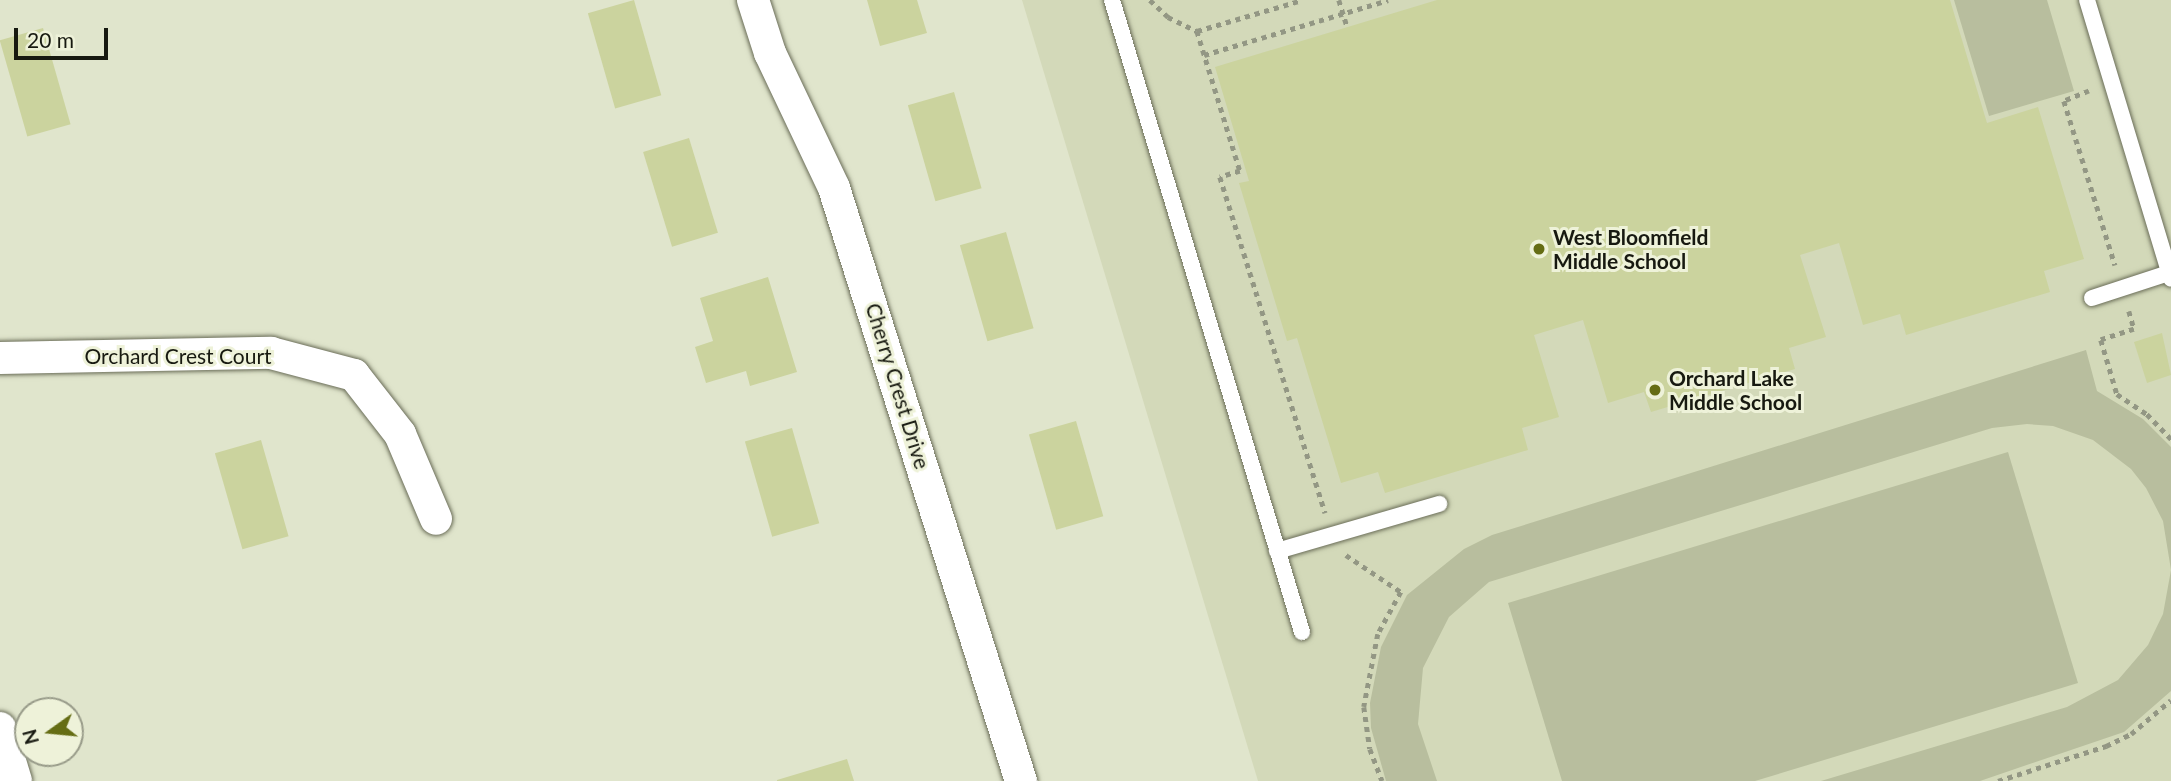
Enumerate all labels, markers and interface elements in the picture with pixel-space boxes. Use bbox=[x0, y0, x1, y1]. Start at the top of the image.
scale bar bbox=[18, 14, 112, 58]
text: 20 m bbox=[27, 27, 74, 52]
place label: West Bloomfield Middle School bbox=[1553, 224, 1709, 274]
marker: West Bloomfield Middle School bbox=[1531, 241, 1547, 257]
street label: Cherry Crest Drive bbox=[861, 300, 935, 472]
street label: Orchard Crest Court bbox=[84, 343, 272, 369]
place label: Orchard Lake Middle School bbox=[1669, 365, 1802, 415]
marker: Orchard Lake Middle School bbox=[1647, 382, 1663, 398]
north arrow bbox=[14, 697, 84, 767]
text: N bbox=[17, 727, 43, 747]

